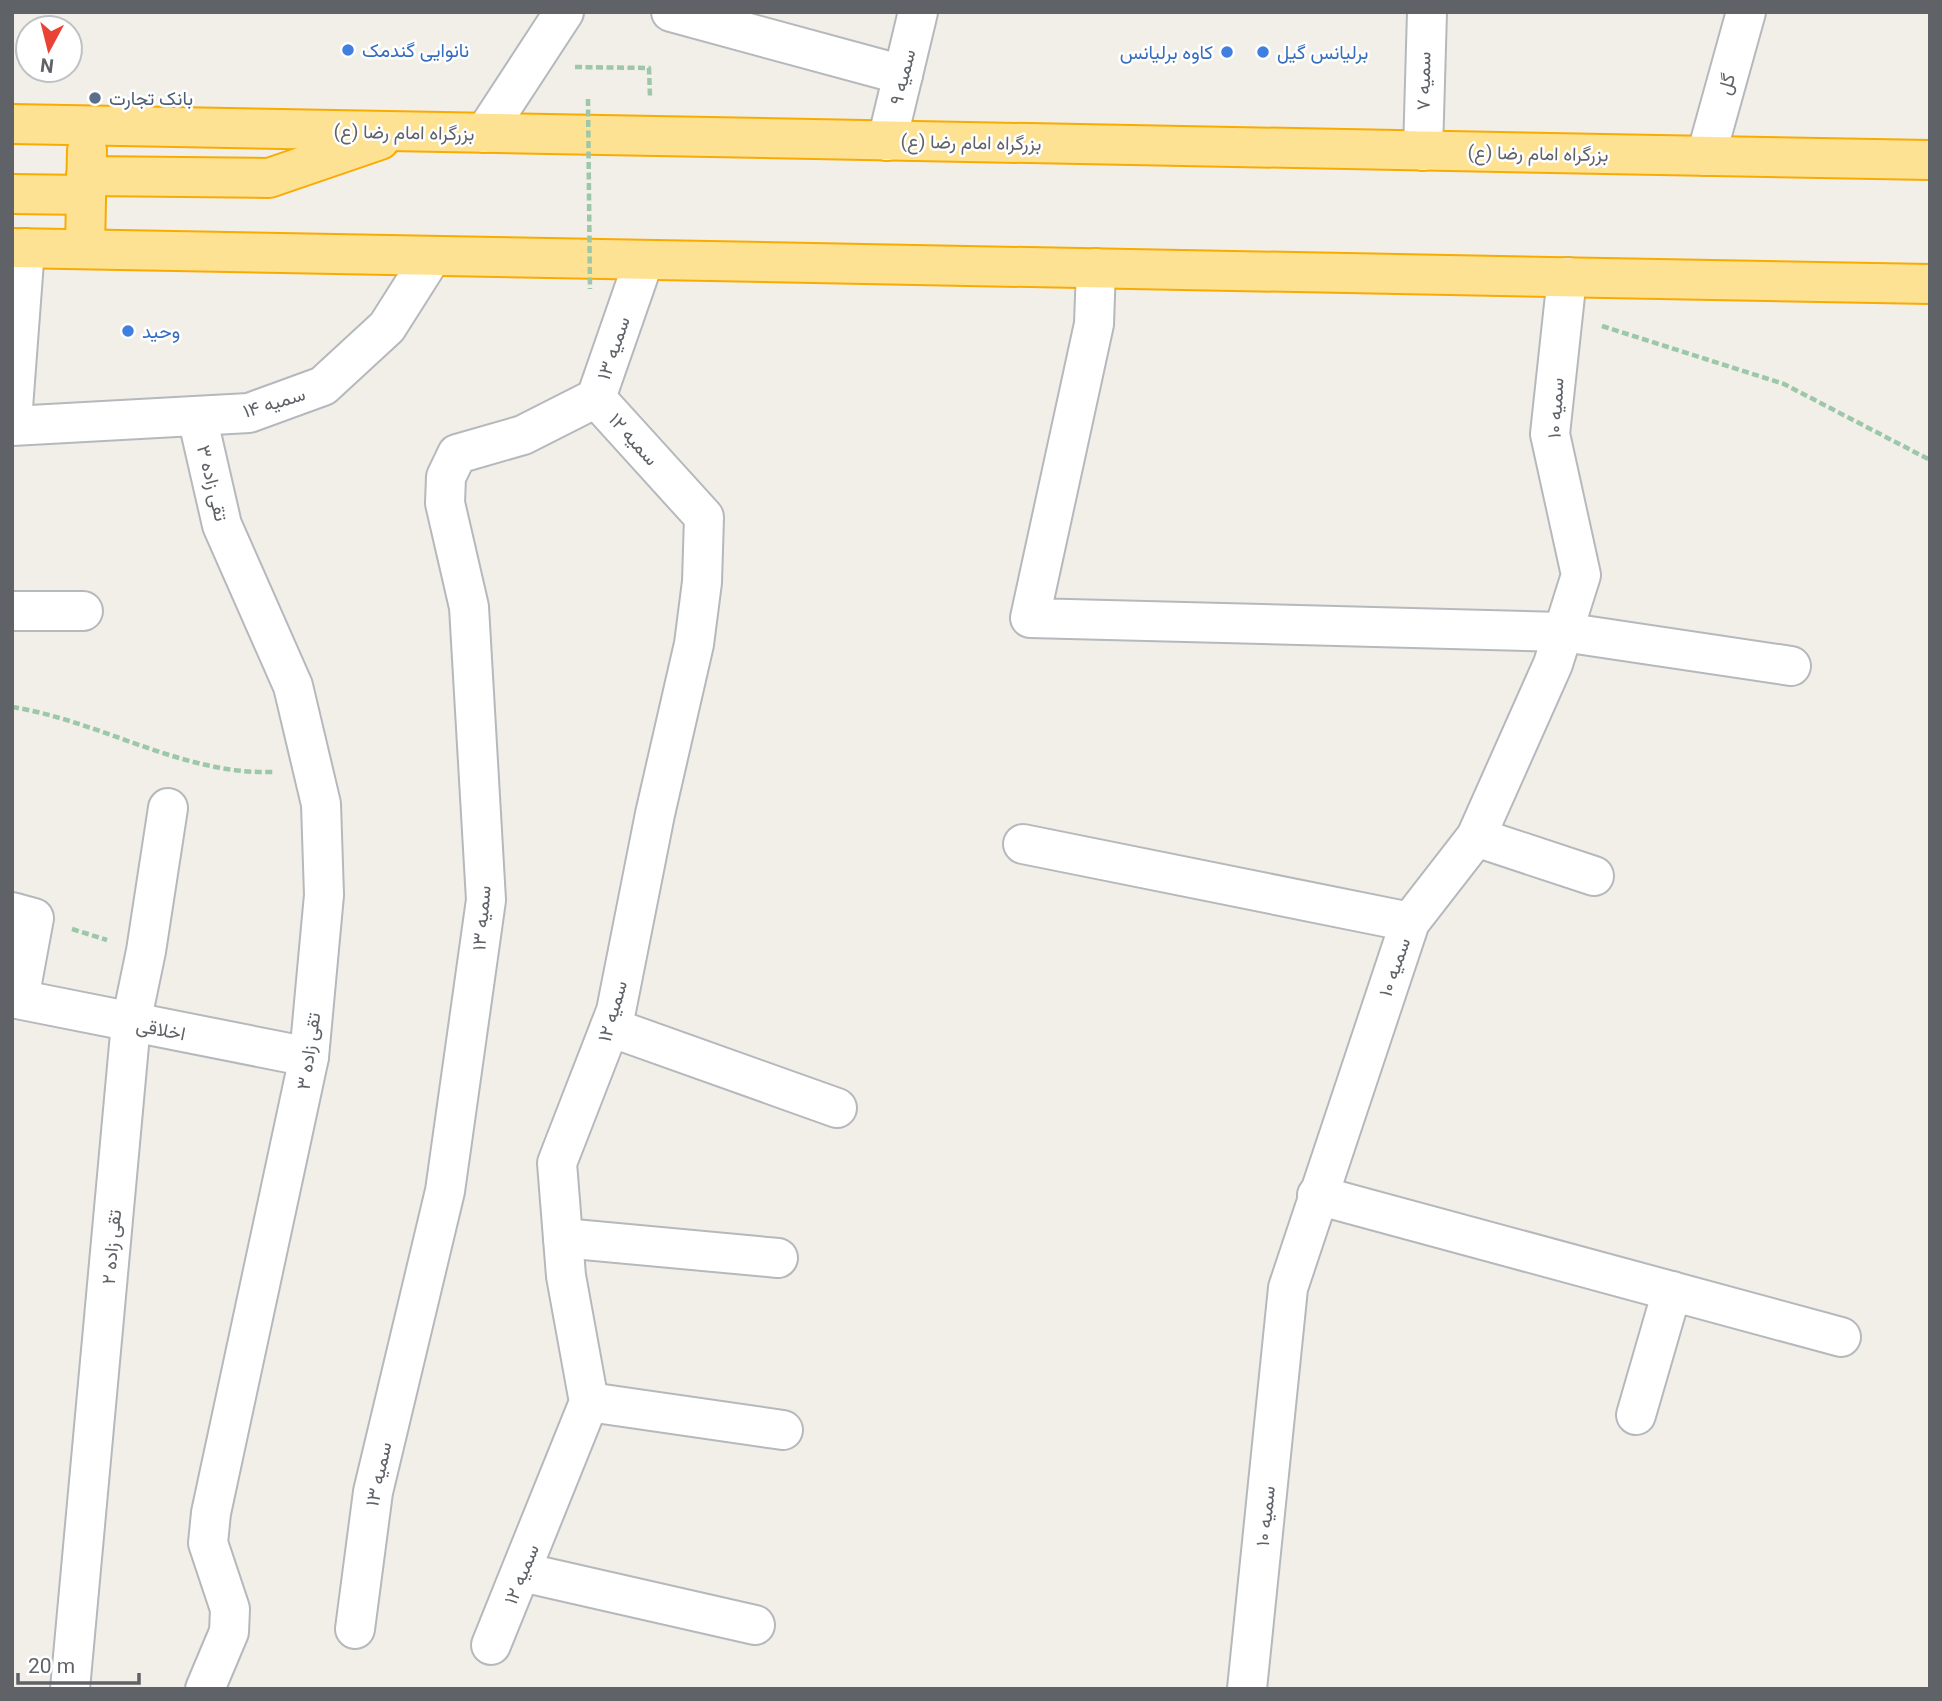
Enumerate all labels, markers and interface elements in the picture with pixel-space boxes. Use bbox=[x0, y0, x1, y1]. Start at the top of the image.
north arrow bbox=[14, 14, 84, 84]
place label: نانوایی گندمک bbox=[362, 39, 469, 62]
place label: کاوه برلیانس bbox=[1120, 41, 1213, 64]
place label: برلیانس گیل bbox=[1277, 41, 1368, 64]
marker: نانوایی گندمک bbox=[340, 42, 356, 58]
marker: کاوه برلیانس bbox=[1219, 44, 1235, 60]
marker: برلیانس گیل bbox=[1255, 44, 1271, 60]
street label: سمیه ۹ bbox=[884, 47, 920, 107]
street label: سمیه ۷ bbox=[1411, 52, 1436, 110]
text: N bbox=[39, 53, 55, 78]
street label: گل bbox=[1713, 71, 1740, 97]
place label: بانک تجارت bbox=[109, 87, 193, 110]
marker: بانک تجارت bbox=[87, 90, 103, 106]
street label: بزرگراه امام رضا (ع) bbox=[333, 120, 475, 146]
street label: بزرگراه امام رضا (ع) bbox=[900, 130, 1042, 156]
street label: بزرگراه امام رضا (ع) bbox=[1467, 141, 1609, 167]
street label: سمیه ۱۳ bbox=[592, 314, 635, 383]
place label: وحید bbox=[142, 320, 180, 343]
marker: وحید bbox=[120, 323, 136, 339]
street label: سمیه ۱۰ bbox=[1542, 377, 1569, 439]
street label: سمیه ۱۴ bbox=[240, 382, 308, 423]
street label: سمیه ۱۲ bbox=[604, 408, 663, 470]
street label: تقی زاده ۳ bbox=[192, 443, 233, 524]
street label: سمیه ۱۳ bbox=[467, 884, 496, 952]
street label: سمیه ۱۰ bbox=[1374, 935, 1415, 1000]
street label: سمیه ۱۲ bbox=[593, 978, 632, 1044]
street label: تقی زاده ۳ bbox=[292, 1011, 325, 1091]
street label: اخلاقی bbox=[134, 1013, 187, 1046]
street label: تقی زاده ۲ bbox=[97, 1209, 126, 1285]
street label: سمیه ۱۳ bbox=[360, 1440, 397, 1508]
street label: سمیه ۱۰ bbox=[1251, 1485, 1280, 1548]
street label: سمیه ۱۲ bbox=[499, 1541, 544, 1608]
scale bar bbox=[18, 1642, 138, 1686]
text: 20 m bbox=[28, 1654, 75, 1678]

